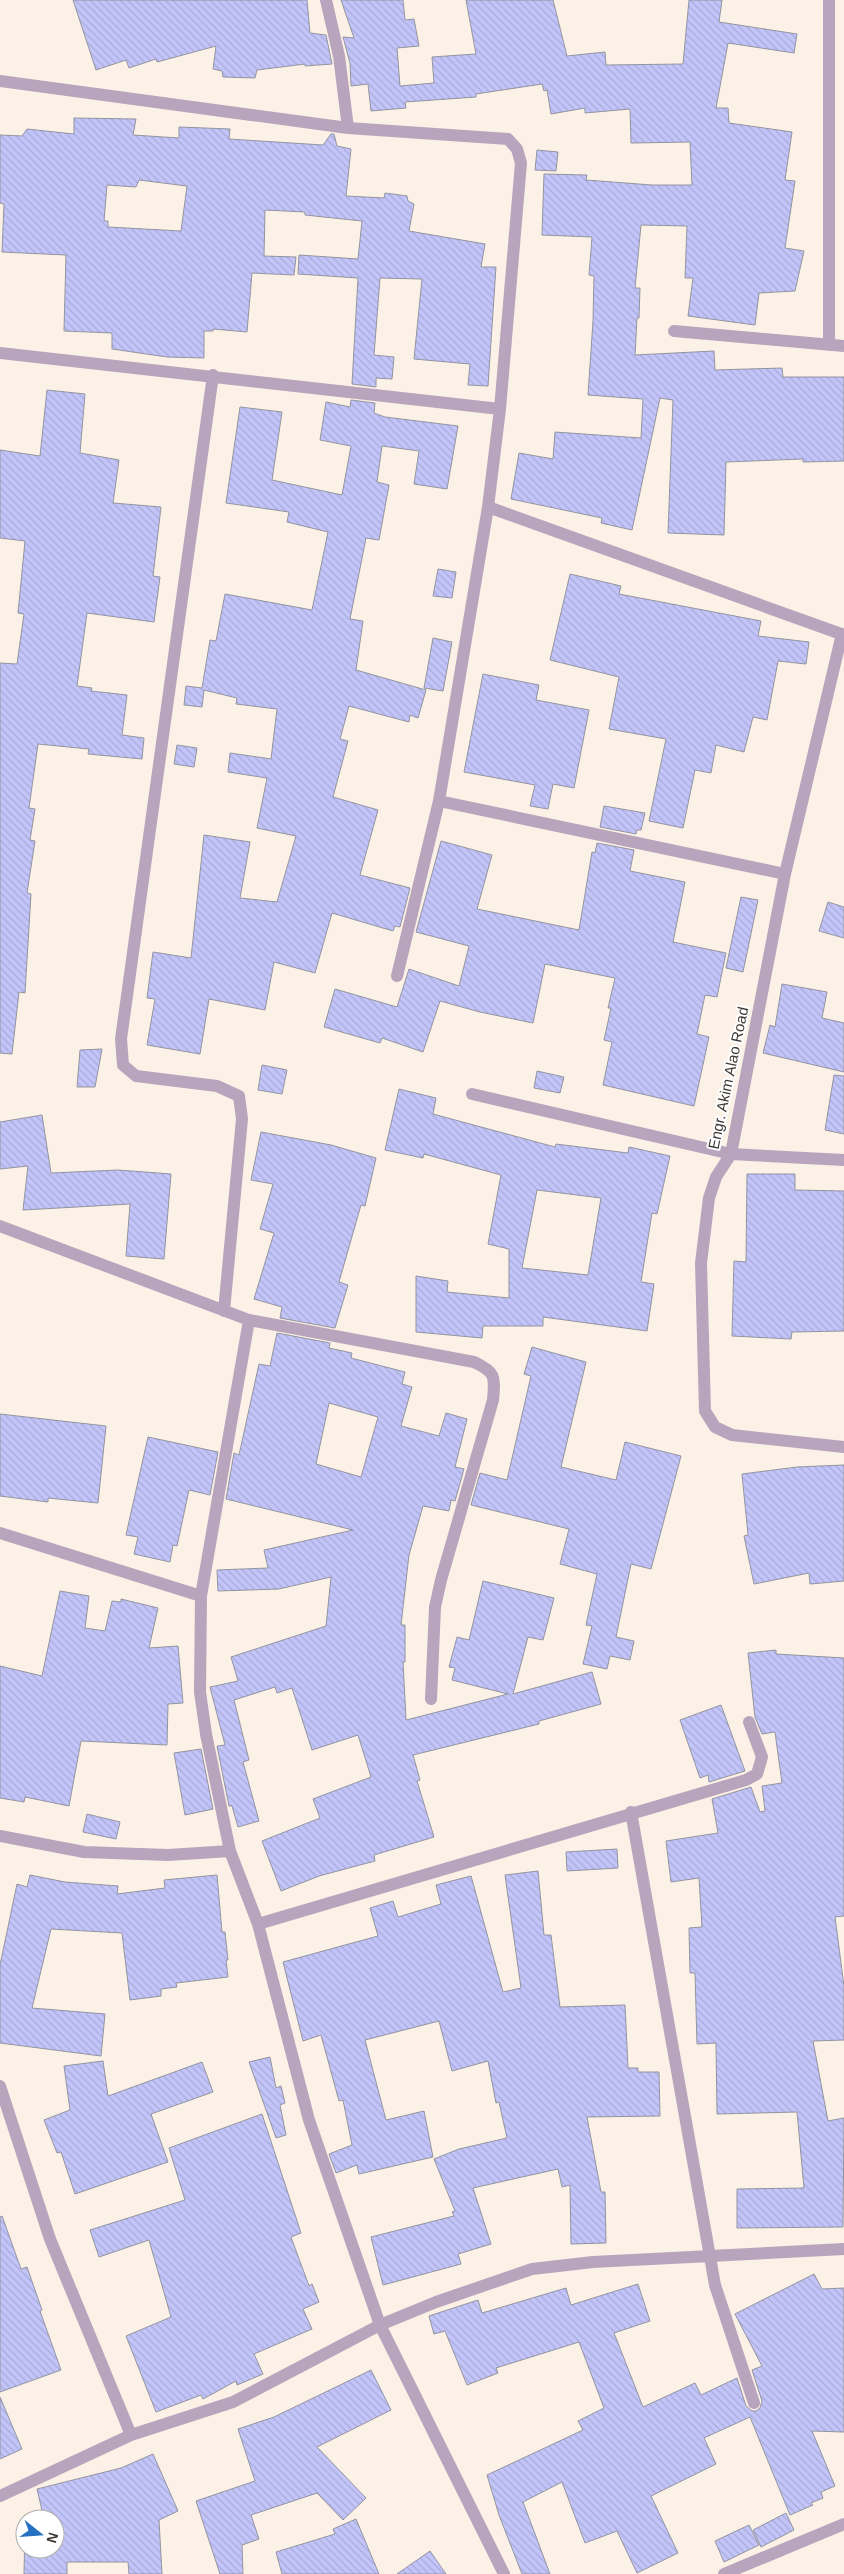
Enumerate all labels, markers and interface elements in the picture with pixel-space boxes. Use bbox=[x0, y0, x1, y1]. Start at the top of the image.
street label: Engr. Akim Alao Road bbox=[705, 1005, 751, 1151]
north arrow bbox=[15, 2509, 65, 2559]
text: N bbox=[43, 2531, 62, 2545]

